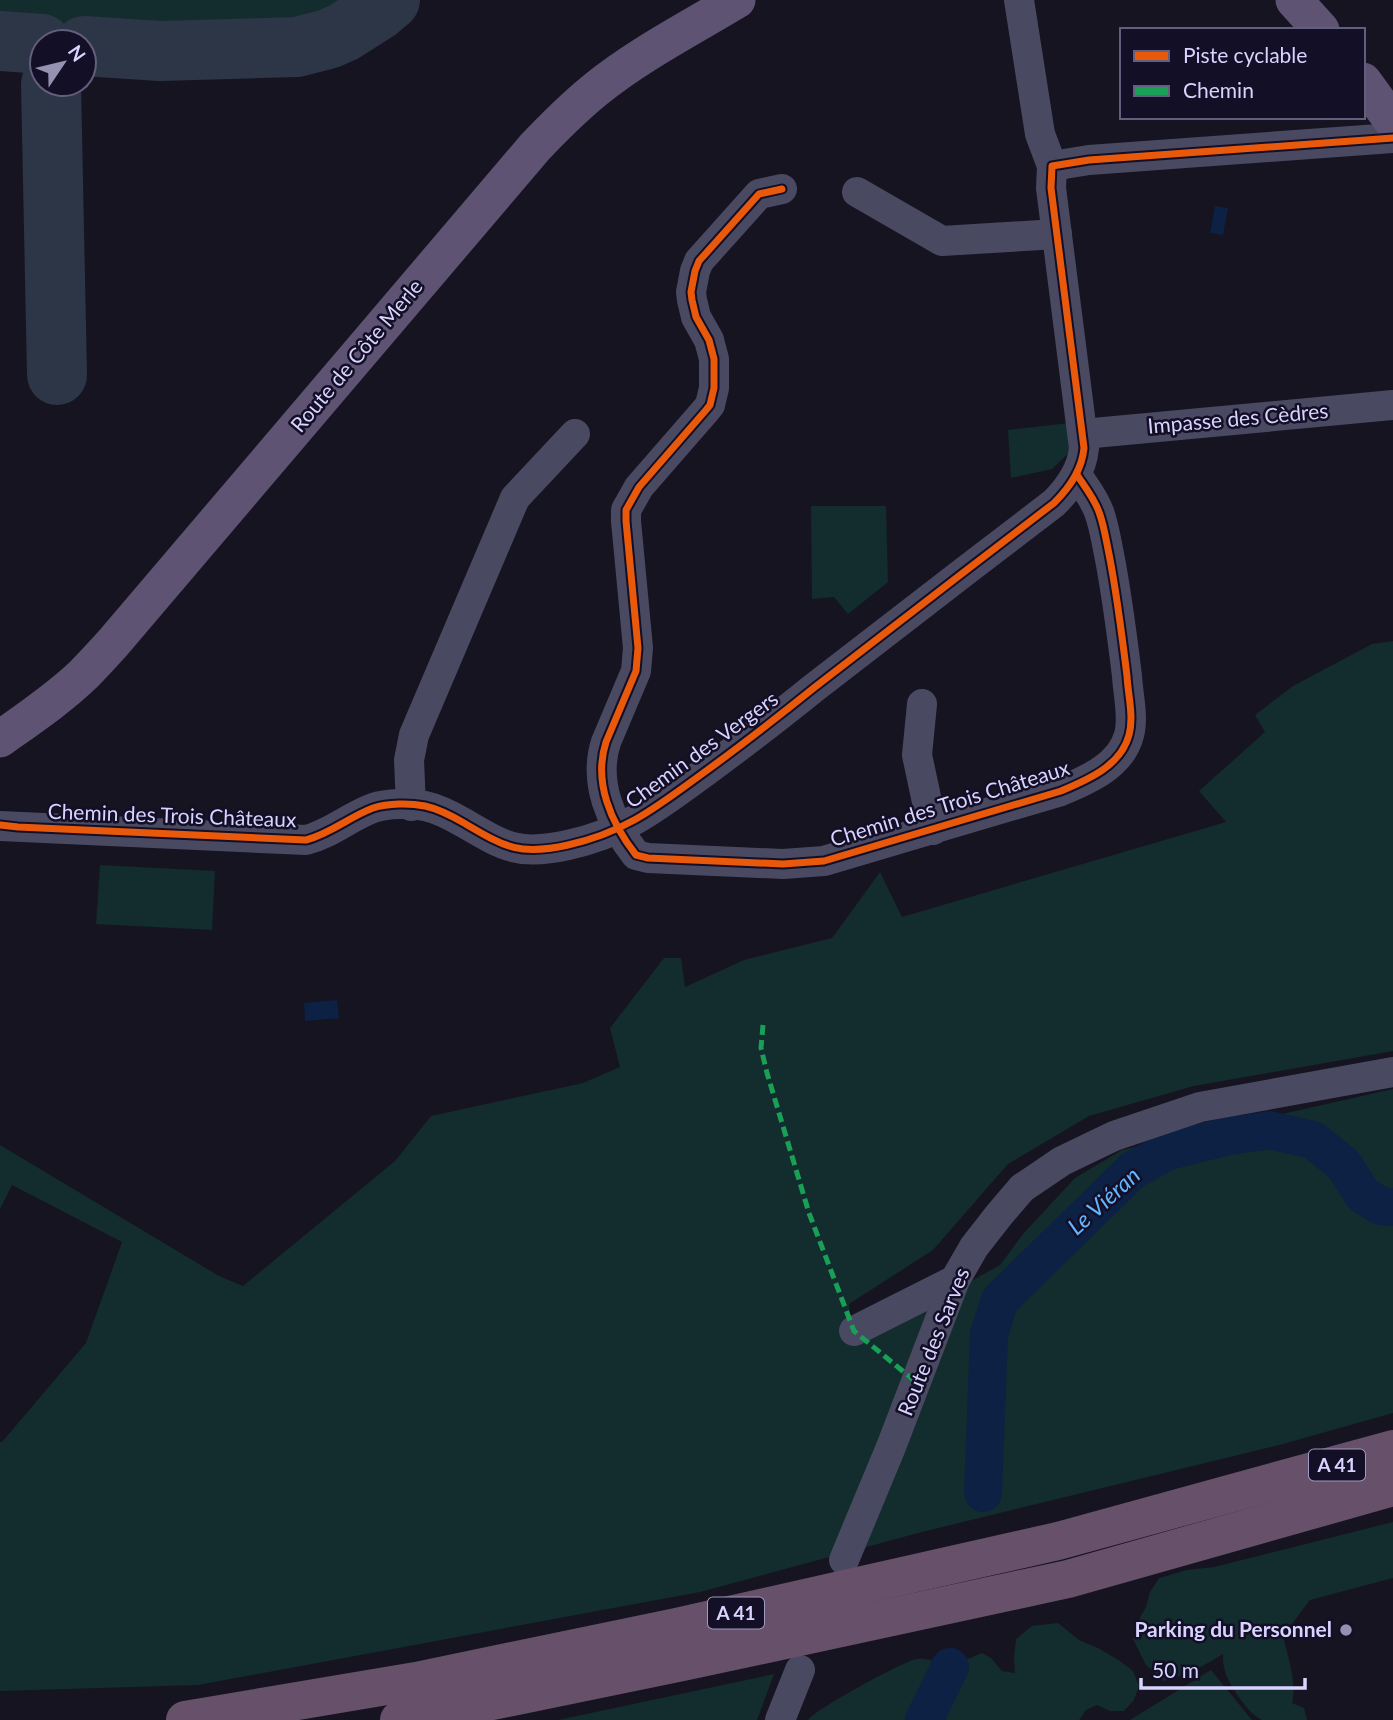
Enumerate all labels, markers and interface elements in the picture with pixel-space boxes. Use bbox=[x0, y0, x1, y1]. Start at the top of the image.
north arrow bbox=[28, 28, 98, 98]
legend bbox=[1120, 28, 1365, 119]
text: N bbox=[64, 40, 91, 66]
text: Piste cyclable bbox=[1183, 42, 1307, 67]
text: Chemin bbox=[1183, 77, 1254, 102]
street label: Route de Côte Merle bbox=[285, 274, 427, 436]
street label: Impasse des Cèdres bbox=[1147, 397, 1329, 438]
street label: Chemin des Vergers bbox=[620, 685, 782, 813]
street label: Chemin des Trois Châteaux bbox=[827, 754, 1073, 851]
street label: Chemin des Trois Châteaux bbox=[47, 798, 297, 831]
water label: Le Viéran bbox=[1061, 1161, 1145, 1240]
street label: Route des Sarves bbox=[892, 1264, 974, 1419]
road number: A 41 bbox=[1309, 1450, 1365, 1480]
road number: A 41 bbox=[708, 1597, 764, 1628]
place label: Parking du Personnel bbox=[1134, 1616, 1332, 1641]
marker: Parking du Personnel bbox=[1338, 1622, 1354, 1638]
scale bar bbox=[1141, 1646, 1306, 1690]
text: 50 m bbox=[1152, 1657, 1199, 1682]

